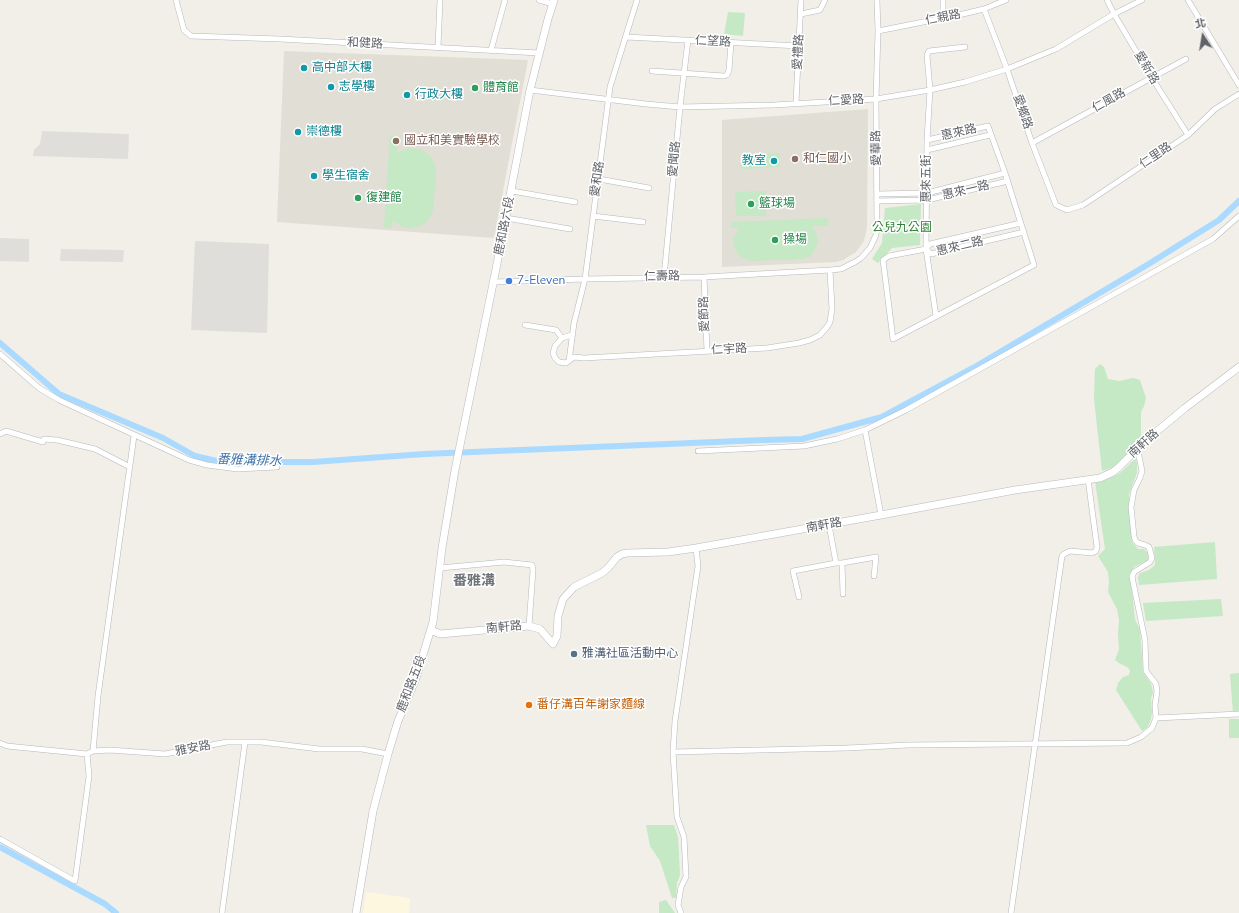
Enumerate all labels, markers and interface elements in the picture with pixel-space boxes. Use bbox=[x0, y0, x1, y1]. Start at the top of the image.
street label: 仁親路 bbox=[924, 7, 962, 29]
text: 北 bbox=[1193, 15, 1207, 32]
north arrow bbox=[1183, 16, 1223, 56]
street label: 仁望路 bbox=[695, 34, 731, 50]
street label: 愛禮路 bbox=[791, 34, 807, 70]
street label: 和健路 bbox=[347, 36, 383, 52]
street label: 愛新路 bbox=[1131, 49, 1161, 87]
place label: 高中部大樓 bbox=[312, 61, 372, 75]
marker: 高中部大樓 bbox=[299, 63, 309, 73]
place label: 志學樓 bbox=[339, 80, 375, 94]
place label: 體育館 bbox=[483, 81, 519, 95]
marker: 志學樓 bbox=[326, 82, 336, 92]
marker: 體育館 bbox=[470, 83, 480, 93]
street label: 仁風路 bbox=[1090, 86, 1128, 116]
place label: 行政大樓 bbox=[415, 88, 463, 102]
marker: 行政大樓 bbox=[402, 90, 412, 100]
street label: 仁愛路 bbox=[828, 93, 864, 109]
street label: 愛鄉路 bbox=[1009, 93, 1035, 131]
street label: 惠來路 bbox=[940, 122, 978, 144]
place label: 崇德樓 bbox=[306, 125, 342, 139]
marker: 崇德樓 bbox=[293, 127, 303, 137]
street label: 愛華路 bbox=[869, 130, 885, 166]
place label: 國立和美實驗學校 bbox=[404, 134, 500, 148]
marker: 國立和美實驗學校 bbox=[391, 136, 401, 146]
street label: 愛聞路 bbox=[666, 140, 684, 178]
street label: 仁里路 bbox=[1137, 140, 1175, 172]
place label: 和仁國小 bbox=[803, 152, 851, 166]
place label: 教室 bbox=[742, 154, 766, 168]
marker: 和仁國小 bbox=[790, 154, 800, 164]
street label: 惠來五街 bbox=[920, 155, 934, 203]
marker: 教室 bbox=[769, 156, 779, 166]
street label: 愛和路 bbox=[588, 160, 608, 198]
place label: 學生宿舍 bbox=[322, 169, 370, 183]
marker: 學生宿舍 bbox=[309, 171, 319, 181]
street label: 惠來一路 bbox=[941, 179, 991, 203]
place label: 復建館 bbox=[366, 191, 402, 205]
marker: 復建館 bbox=[353, 193, 363, 203]
street label: 鹿和路六段 bbox=[492, 195, 518, 257]
place label: 籃球場 bbox=[759, 197, 795, 211]
marker: 籃球場 bbox=[746, 199, 756, 209]
park label: 公兒九公園 bbox=[872, 221, 932, 235]
place label: 操場 bbox=[783, 233, 807, 247]
marker: 操場 bbox=[770, 235, 780, 245]
street label: 惠來二路 bbox=[935, 235, 985, 259]
street label: 仁壽路 bbox=[644, 269, 680, 285]
place label: 7-Eleven bbox=[517, 274, 565, 288]
marker: 7-Eleven bbox=[504, 276, 514, 286]
street label: 愛節路 bbox=[697, 296, 713, 332]
street label: 仁宇路 bbox=[711, 342, 747, 358]
street label: 南軒路 bbox=[1126, 427, 1162, 461]
water label: 番雅溝排水 bbox=[216, 452, 282, 470]
street label: 南軒路 bbox=[805, 516, 843, 536]
district label: 番雅溝 bbox=[453, 574, 495, 590]
street label: 南軒路 bbox=[485, 619, 523, 637]
place label: 雅溝社區活動中心 bbox=[582, 647, 678, 661]
marker: 雅溝社區活動中心 bbox=[569, 649, 579, 659]
street label: 鹿和路五段 bbox=[395, 653, 429, 715]
place label: 番仔溝百年謝家麵線 bbox=[537, 698, 645, 712]
marker: 番仔溝百年謝家麵線 bbox=[524, 700, 534, 710]
street label: 雅安路 bbox=[174, 738, 212, 760]

